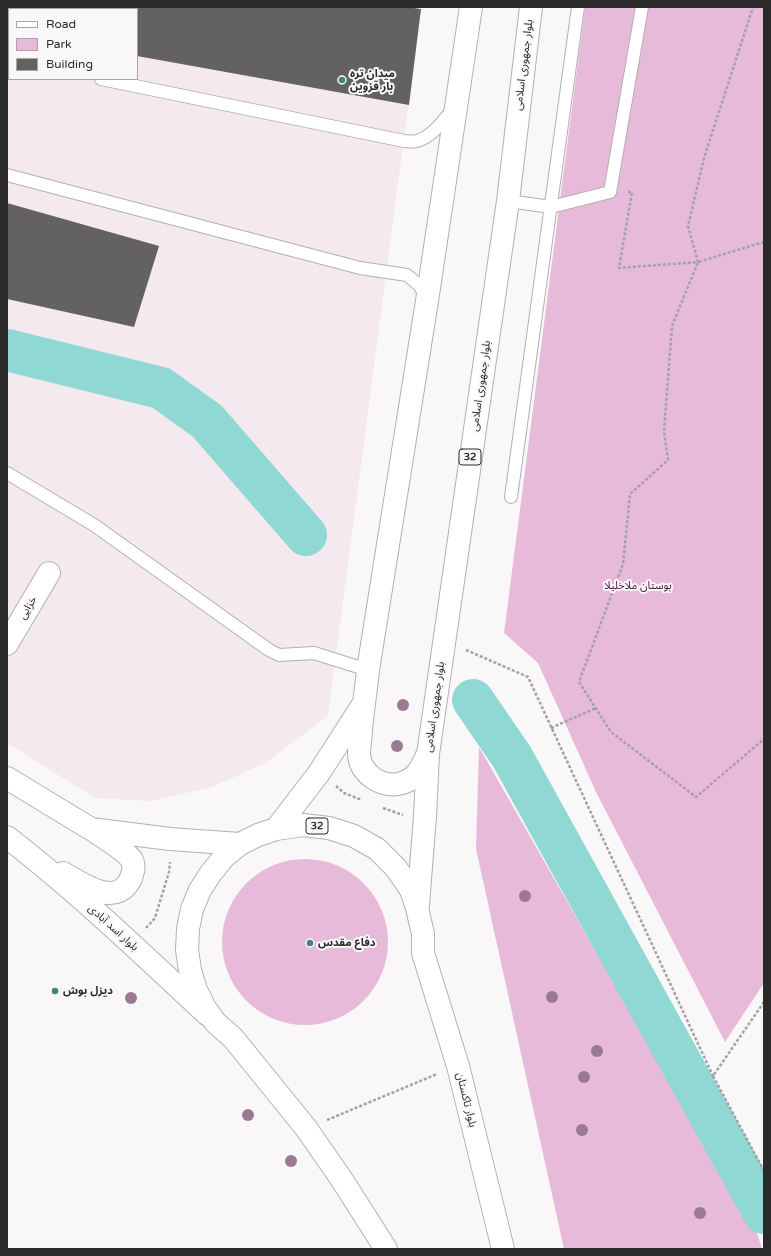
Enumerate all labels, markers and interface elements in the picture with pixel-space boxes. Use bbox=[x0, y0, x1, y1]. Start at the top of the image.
legend bbox=[8, 8, 138, 80]
text: Road bbox=[46, 17, 76, 31]
street label: بلوار جمهوری اسلامی bbox=[512, 19, 536, 111]
text: Park bbox=[46, 37, 72, 51]
text: Building bbox=[46, 57, 93, 71]
place label: میدان تره بار قزوین bbox=[350, 67, 395, 93]
marker: میدان تره بار قزوین bbox=[337, 75, 347, 85]
street label: بلوار جمهوری اسلامی bbox=[468, 340, 494, 432]
road number: 32 bbox=[459, 449, 481, 465]
park label: بوستان ملاخلیلا bbox=[604, 579, 672, 593]
street label: خزایی bbox=[16, 594, 40, 622]
street label: بلوار جمهوری اسلامی bbox=[422, 661, 448, 753]
road number: 32 bbox=[306, 818, 328, 834]
street label: بلوار اسد آبادی bbox=[85, 902, 141, 954]
place label: دفاع مقدس bbox=[318, 936, 375, 950]
marker: دفاع مقدس bbox=[305, 938, 315, 948]
place label: دیزل بوش bbox=[63, 984, 113, 998]
marker: دیزل بوش bbox=[50, 986, 60, 996]
street label: بلوار تاکستان bbox=[453, 1071, 479, 1129]

